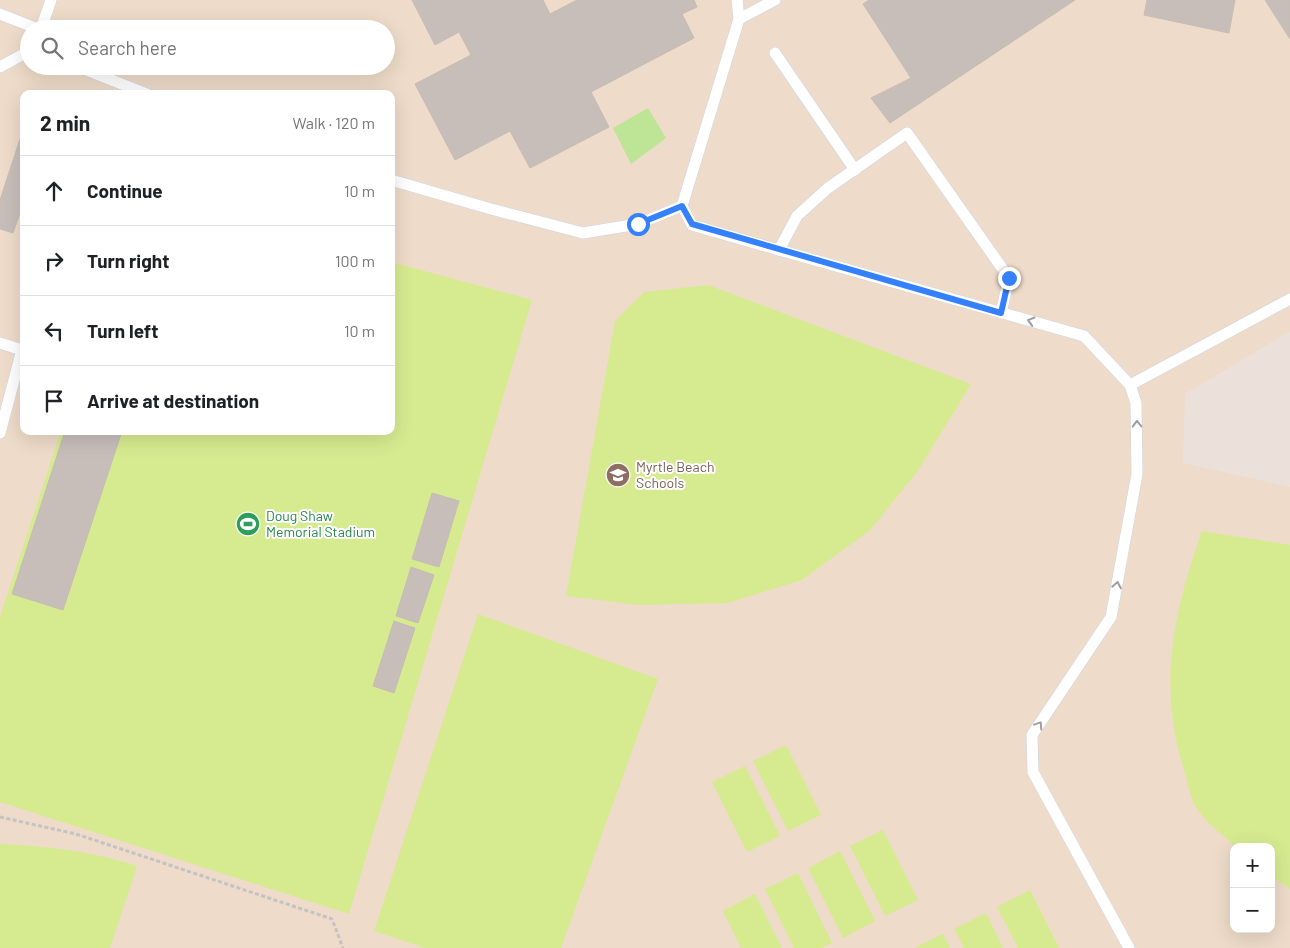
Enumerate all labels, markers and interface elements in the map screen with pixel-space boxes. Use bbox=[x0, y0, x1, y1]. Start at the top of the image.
search box bbox=[20, 20, 395, 75]
icon: search bbox=[38, 34, 66, 62]
text: Search here bbox=[78, 36, 177, 59]
text: 2 min bbox=[40, 110, 90, 135]
text: Walk · 120 m bbox=[292, 113, 375, 132]
icon: ahead bbox=[40, 177, 68, 205]
text: Continue bbox=[87, 179, 163, 202]
text: 10 m bbox=[344, 181, 375, 200]
route start bbox=[627, 213, 650, 236]
icon: right bbox=[40, 247, 68, 275]
text: Turn right bbox=[87, 249, 169, 272]
text: 100 m bbox=[335, 251, 375, 270]
route end bbox=[998, 267, 1021, 290]
icon: left bbox=[40, 317, 68, 345]
one-way arrow bbox=[1027, 317, 1035, 327]
text: Turn left bbox=[87, 319, 158, 342]
text: 10 m bbox=[344, 321, 375, 340]
icon: arrive bbox=[40, 387, 68, 415]
text: Arrive at destination bbox=[87, 389, 259, 412]
one-way arrow bbox=[1131, 420, 1142, 428]
place label: Myrtle Beach Schools bbox=[636, 458, 714, 491]
school or university icon: Myrtle Beach Schools bbox=[605, 462, 631, 488]
place label: Doug Shaw Memorial Stadium bbox=[266, 507, 375, 540]
sports icon: Doug Shaw Memorial Stadium bbox=[235, 511, 261, 537]
one-way arrow bbox=[1111, 580, 1122, 589]
one-way arrow bbox=[1033, 721, 1042, 731]
map controls bbox=[1230, 843, 1275, 933]
button: + bbox=[1230, 843, 1275, 888]
button: − bbox=[1230, 888, 1275, 933]

